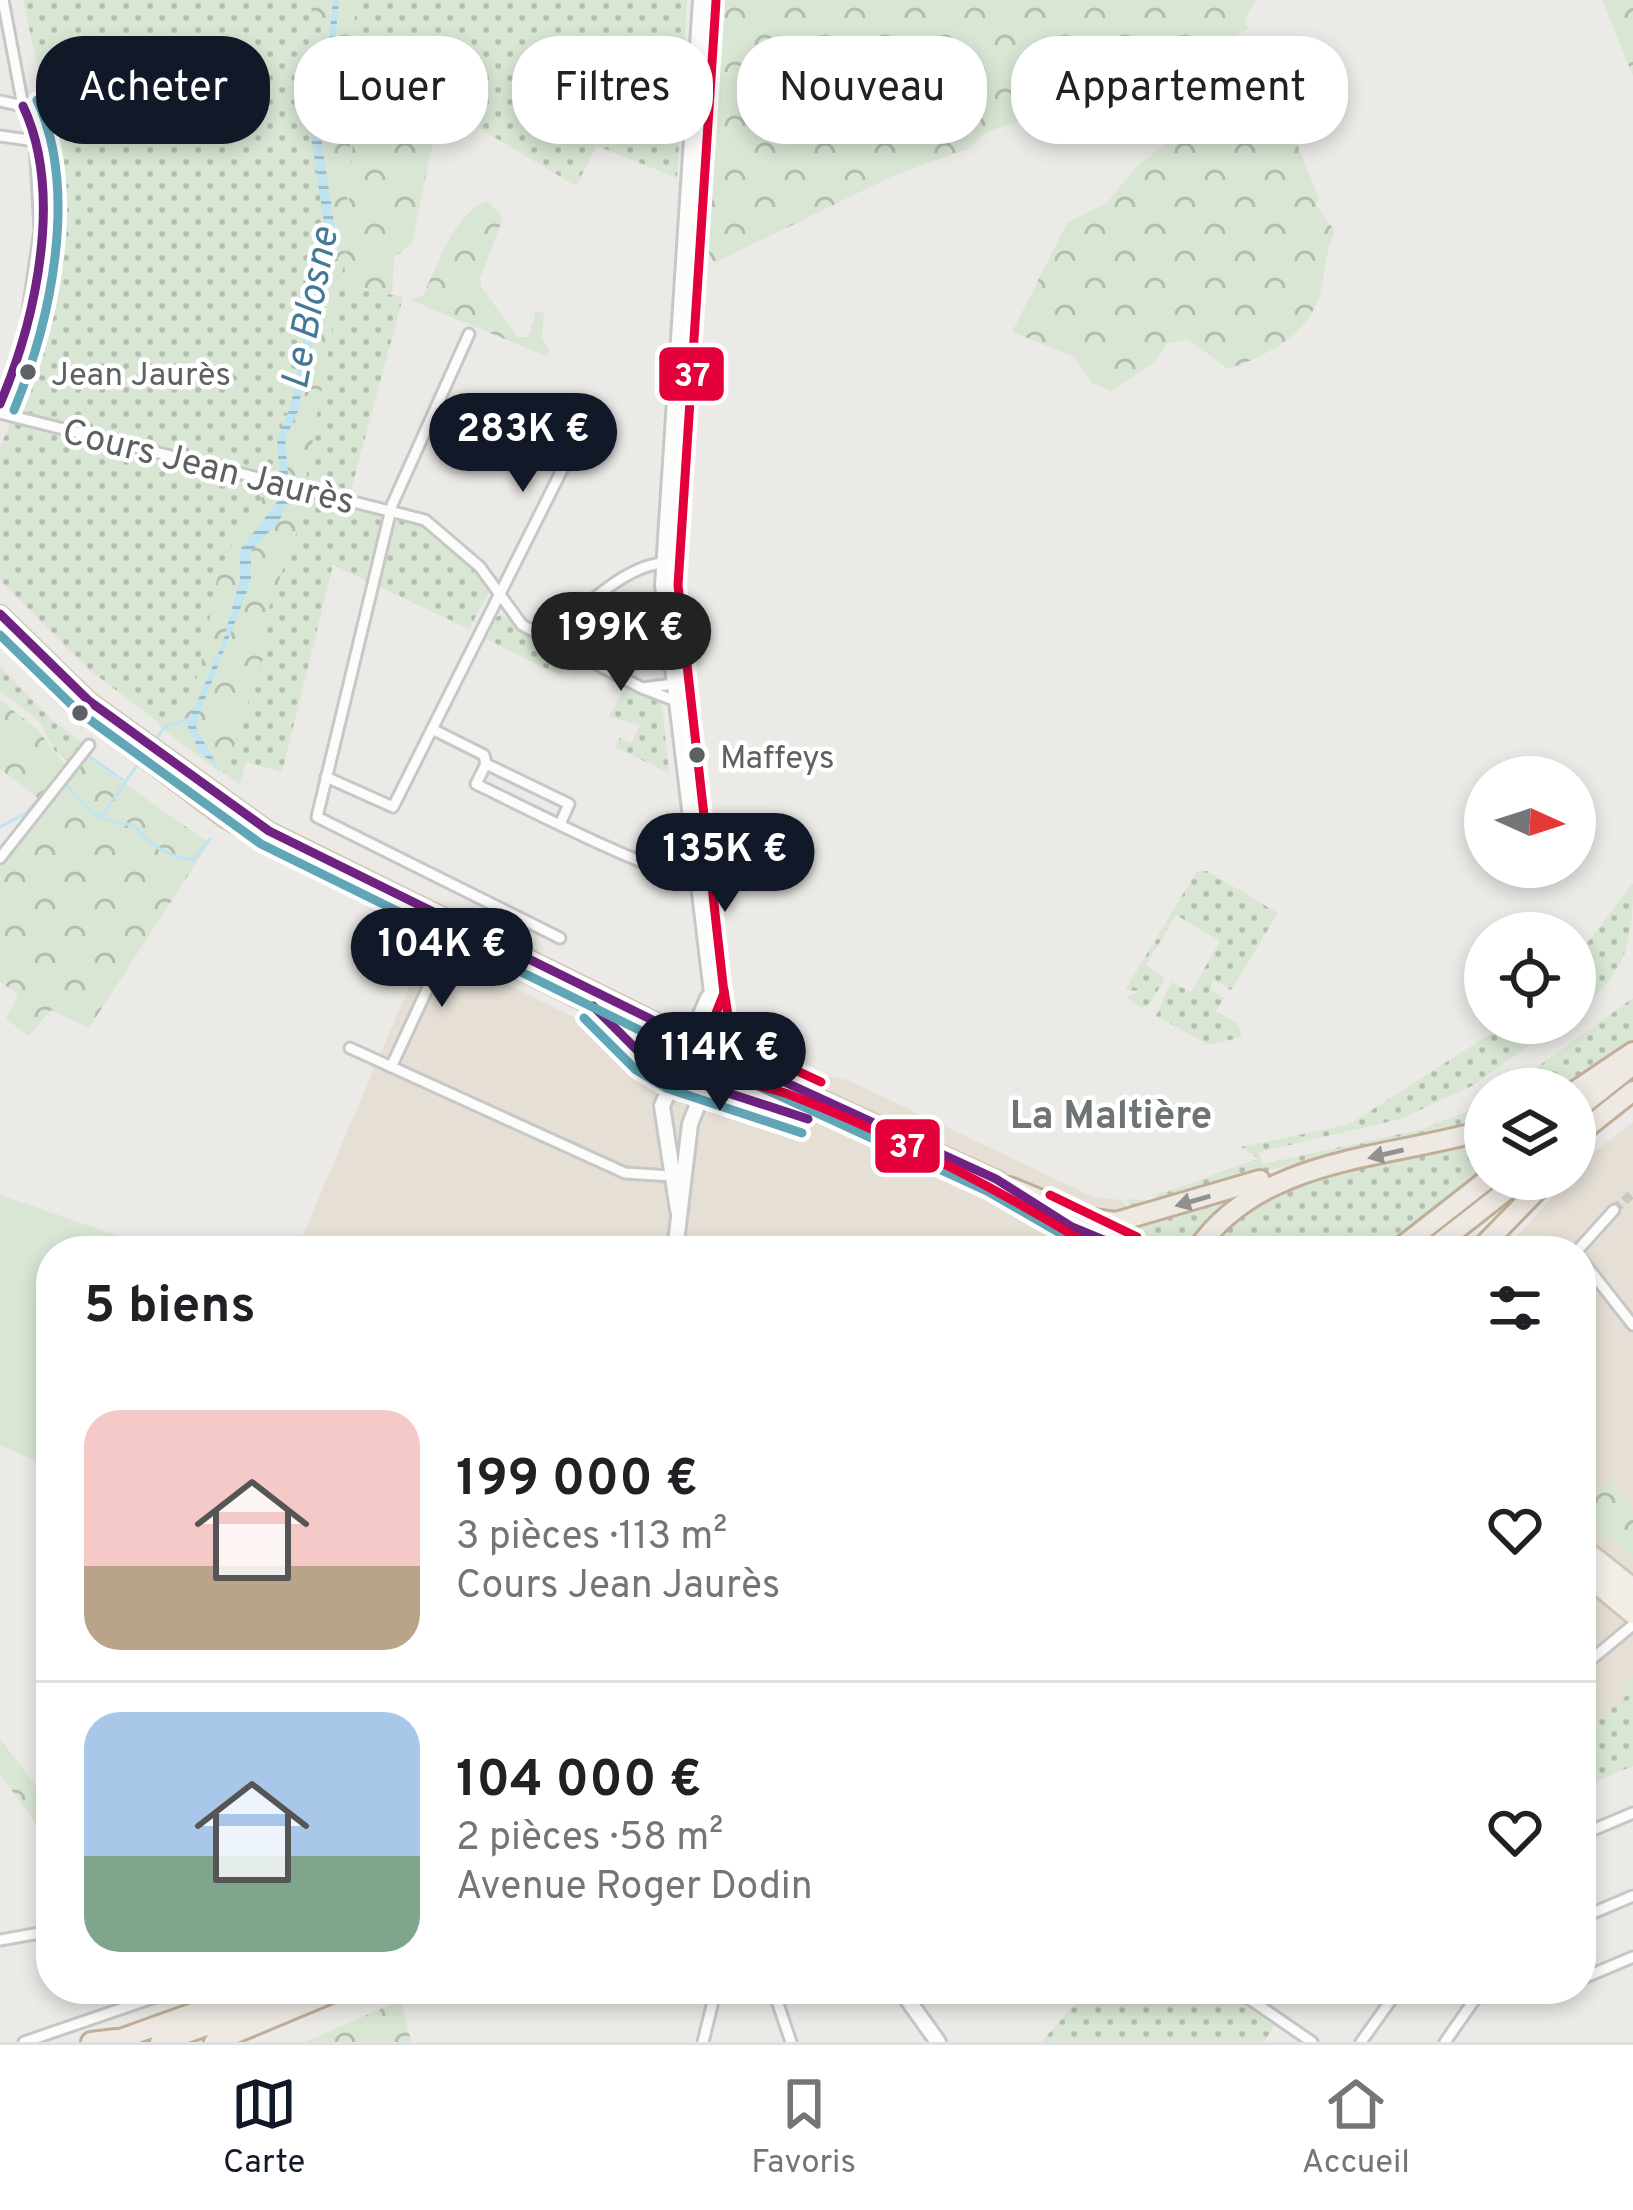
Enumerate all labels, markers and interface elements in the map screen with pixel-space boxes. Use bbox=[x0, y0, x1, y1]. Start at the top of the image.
chip: Acheter bbox=[36, 36, 270, 144]
chip: Louer bbox=[294, 36, 488, 144]
chip: Filtres bbox=[512, 36, 713, 144]
chip: Nouveau bbox=[737, 36, 987, 144]
chip: Appartement bbox=[1011, 36, 1348, 144]
water label: Le Blosne bbox=[273, 223, 352, 394]
line badge: 37 bbox=[657, 345, 726, 403]
place label: Jean Jaurès bbox=[51, 356, 231, 398]
text: 37 bbox=[674, 357, 710, 399]
marker: Jean Jaurès bbox=[17, 361, 39, 383]
pin: 283K € bbox=[425, 393, 621, 495]
text: 283K € bbox=[456, 407, 590, 456]
street label: Cours Jean Jaurès bbox=[57, 410, 359, 527]
pin: 199K € bbox=[523, 592, 719, 694]
text: 199K € bbox=[558, 606, 684, 655]
unlabelled marker bbox=[69, 702, 91, 724]
place label: Maffeys bbox=[720, 739, 835, 781]
marker: Maffeys bbox=[686, 744, 708, 766]
north arrow bbox=[1464, 756, 1596, 888]
map controls bbox=[1464, 756, 1596, 1200]
pin: 135K € bbox=[627, 813, 823, 915]
text: 135K € bbox=[663, 827, 787, 876]
pin: 104K € bbox=[344, 908, 540, 1010]
button: locate bbox=[1464, 912, 1596, 1044]
text: 104K € bbox=[378, 922, 506, 971]
pin: 114K € bbox=[622, 1012, 818, 1114]
text: 114K € bbox=[661, 1026, 779, 1075]
button: layers bbox=[1464, 1068, 1596, 1200]
district label: La Maltière bbox=[1010, 1094, 1212, 1143]
line badge: 37 bbox=[873, 1117, 942, 1175]
text: 37 bbox=[889, 1128, 925, 1170]
one-way arrow bbox=[1366, 1146, 1404, 1165]
one-way arrow bbox=[1175, 1193, 1211, 1211]
icon: filters bbox=[1482, 1275, 1548, 1341]
text: 5 biens bbox=[84, 1276, 256, 1341]
text: 199 000 € bbox=[456, 1449, 698, 1514]
icon: home bbox=[180, 1458, 324, 1602]
icon: heart bbox=[1482, 1497, 1548, 1563]
text: 3 pièces · 113 m² bbox=[456, 1514, 727, 1563]
text: Cours Jean Jaurès bbox=[456, 1563, 780, 1612]
text: 104 000 € bbox=[456, 1750, 702, 1815]
icon: home bbox=[180, 1760, 324, 1904]
icon: heart bbox=[1482, 1799, 1548, 1865]
text: 2 pièces · 58 m² bbox=[456, 1815, 723, 1864]
text: Avenue Roger Dodin bbox=[456, 1864, 813, 1913]
tab: Carte bbox=[223, 2071, 305, 2185]
tab: Favoris bbox=[751, 2071, 856, 2185]
tab: Accueil bbox=[1302, 2071, 1410, 2185]

